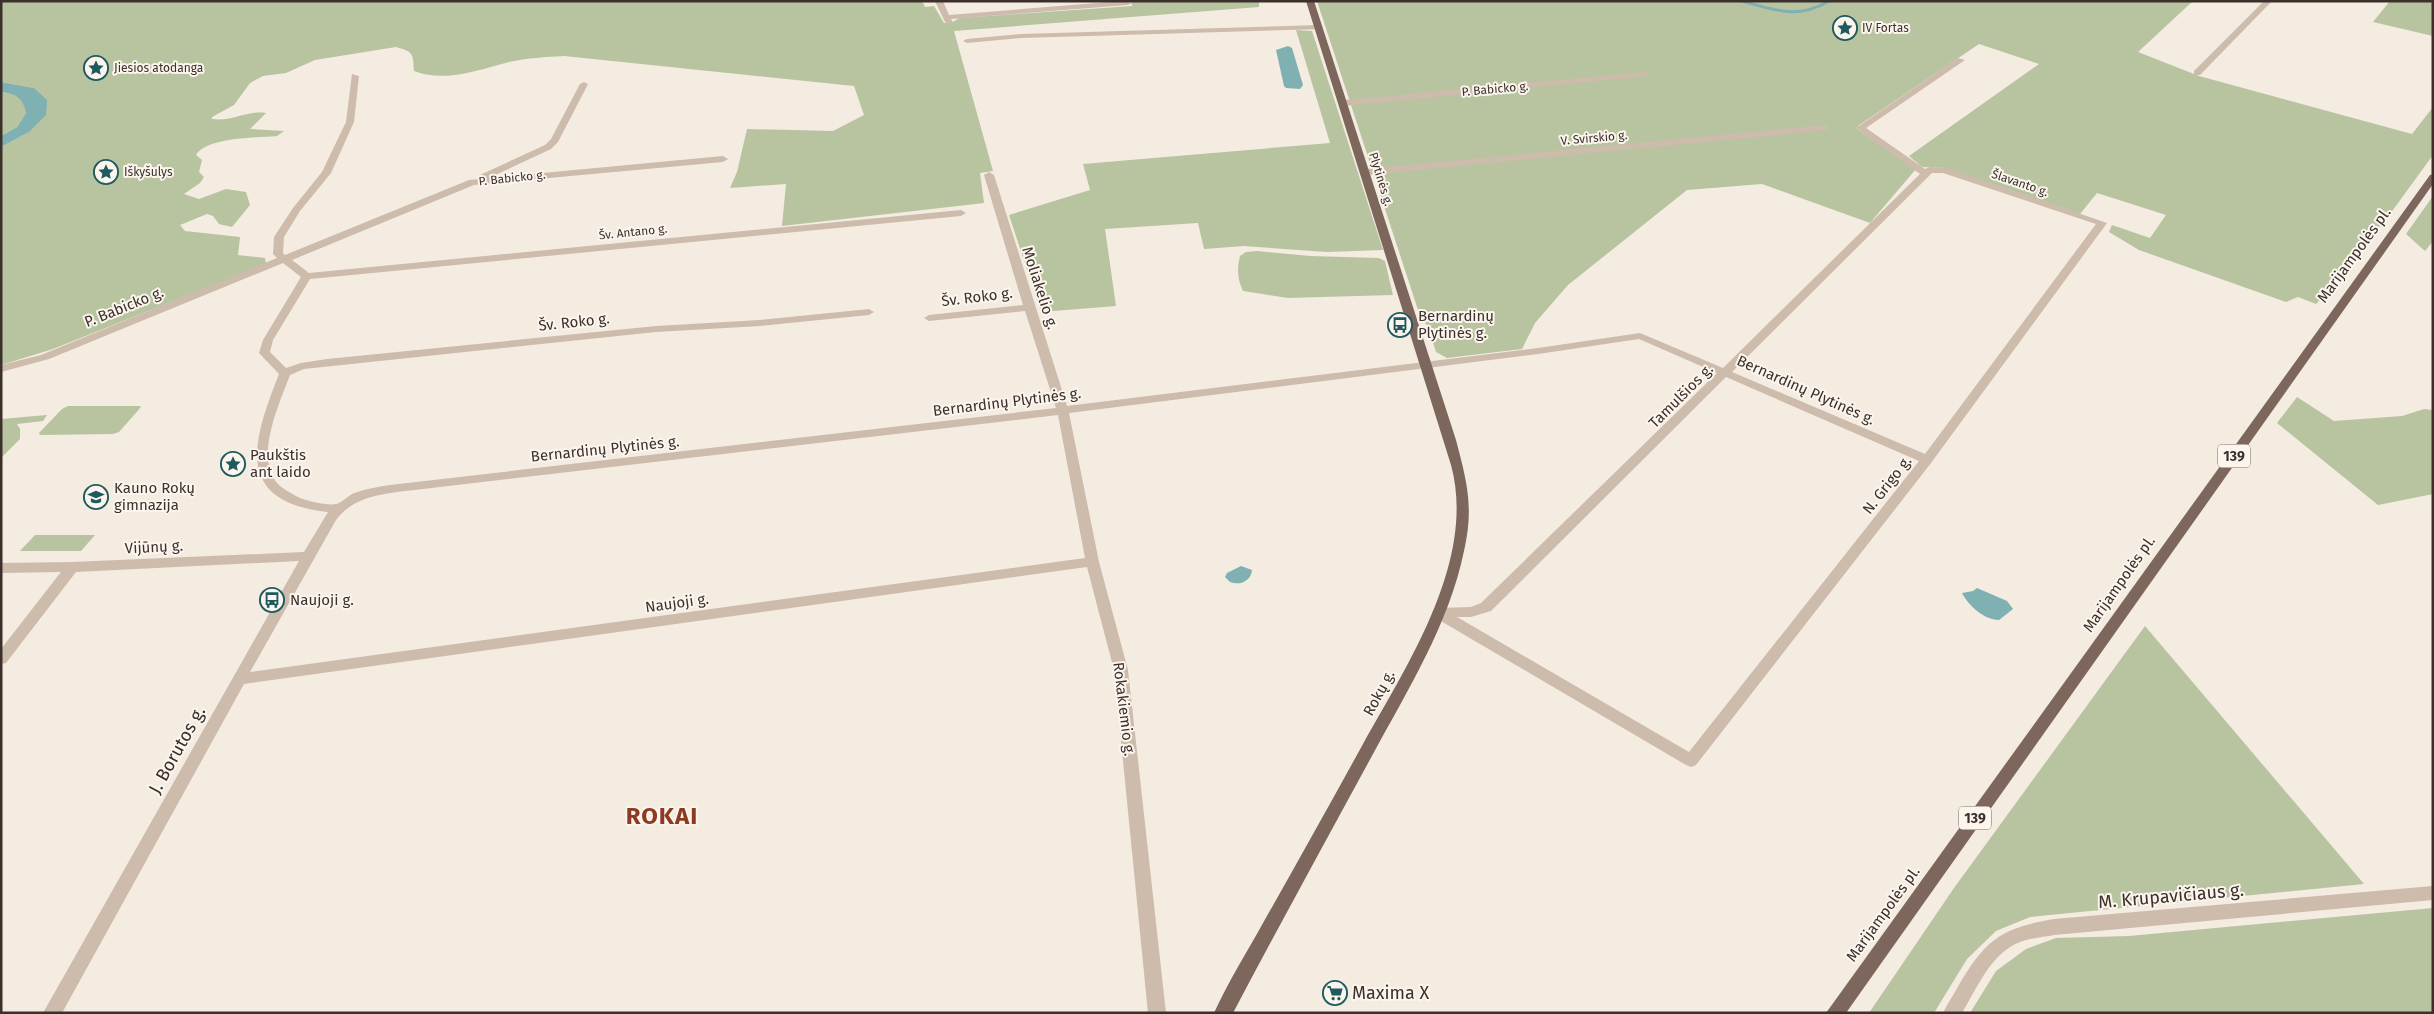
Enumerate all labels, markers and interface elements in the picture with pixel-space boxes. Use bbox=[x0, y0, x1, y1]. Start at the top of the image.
place icon: IV Fortas bbox=[1832, 15, 1858, 41]
place label: IV Fortas bbox=[1862, 21, 1909, 35]
place icon: Jiesios atodanga bbox=[83, 55, 109, 81]
place label: Jiesios atodanga bbox=[114, 61, 203, 75]
street label: P. Babicko g. bbox=[1461, 79, 1529, 99]
street label: V. Svirskio g. bbox=[1560, 128, 1628, 148]
street label: Plytinės g. bbox=[1366, 150, 1396, 208]
place icon: Iškyšulys bbox=[93, 159, 119, 185]
place label: Iškyšulys bbox=[124, 165, 173, 179]
street label: Šlavanto g. bbox=[1990, 166, 2051, 199]
street label: P. Babicko g. bbox=[478, 168, 546, 188]
street label: Marijampolės pl. bbox=[2313, 204, 2395, 306]
street label: Šv. Antano g. bbox=[598, 220, 668, 243]
street label: Moliakelio g. bbox=[1018, 244, 1062, 332]
street label: P. Babicko g. bbox=[82, 283, 166, 331]
street label: Šv. Roko g. bbox=[940, 284, 1014, 310]
place label: Bernardinų Plytinės g. bbox=[1418, 307, 1494, 342]
street label: Šv. Roko g. bbox=[537, 309, 611, 335]
bus stop icon: Bernardinų Plytinės g. bbox=[1387, 312, 1413, 338]
street label: Bernardinų Plytinės g. bbox=[1734, 351, 1878, 429]
street label: Tamulšios g. bbox=[1645, 360, 1717, 432]
street label: Bernardinų Plytinės g. bbox=[932, 384, 1082, 420]
street label: Bernardinų Plytinės g. bbox=[530, 432, 680, 466]
road number: 139 bbox=[2218, 444, 2250, 468]
place label: Paukštis ant laido bbox=[250, 446, 311, 481]
place icon: Paukštis ant laido bbox=[220, 451, 246, 477]
street label: N. Grigo g. bbox=[1859, 452, 1915, 518]
place label: Kauno Rokų gimnazija bbox=[114, 479, 195, 514]
school or university icon: Kauno Rokų gimnazija bbox=[83, 484, 109, 510]
street label: Marijampolės pl. bbox=[2079, 532, 2159, 636]
street label: Vijūnų g. bbox=[124, 536, 184, 558]
bus stop icon: Naujoji g. bbox=[259, 587, 285, 613]
street label: Naujoji g. bbox=[644, 590, 710, 616]
place label: Naujoji g. bbox=[290, 591, 354, 609]
street label: Rokakiemio g. bbox=[1109, 661, 1139, 757]
street label: Rokų g. bbox=[1359, 667, 1399, 719]
street label: J. Borutos g. bbox=[144, 702, 210, 798]
district label: ROKAI bbox=[626, 802, 698, 830]
road number: 139 bbox=[1959, 806, 1991, 830]
street label: Marijampolės pl. bbox=[1842, 863, 1924, 965]
street label: M. Krupavičiaus g. bbox=[2097, 879, 2245, 913]
supermarket icon: Maxima X bbox=[1322, 980, 1348, 1006]
place label: Maxima X bbox=[1352, 982, 1430, 1004]

